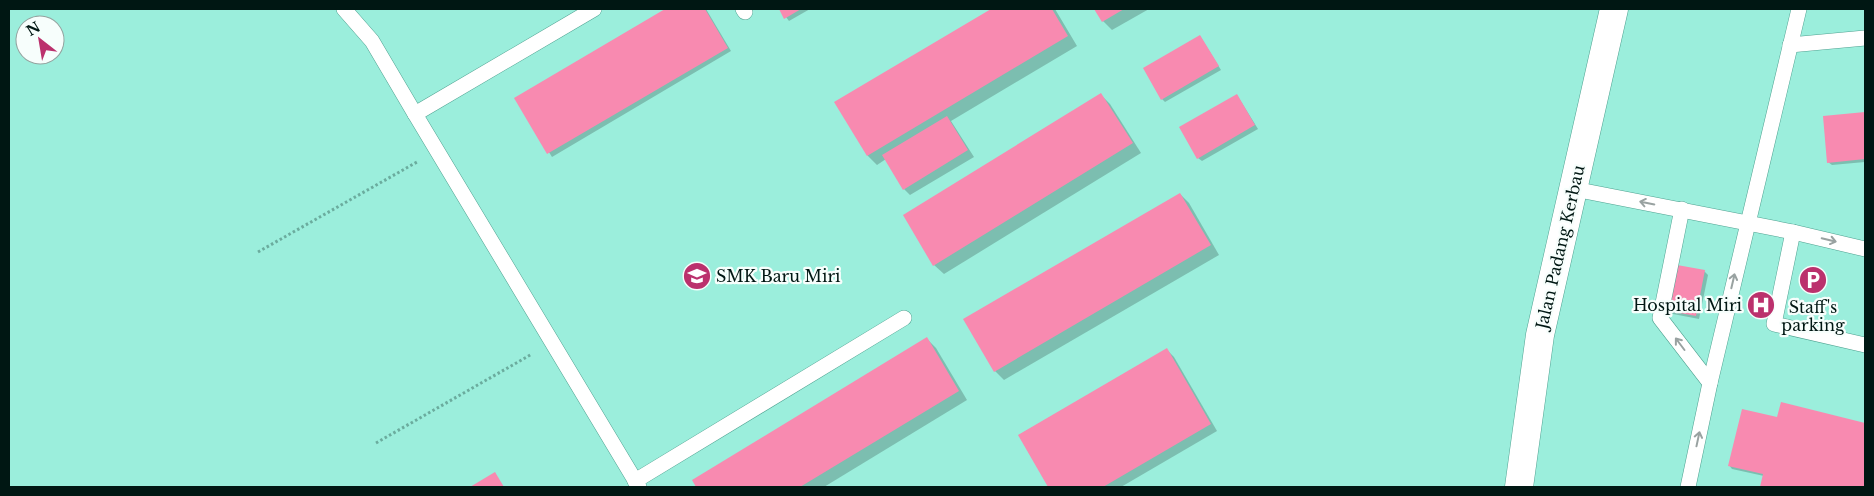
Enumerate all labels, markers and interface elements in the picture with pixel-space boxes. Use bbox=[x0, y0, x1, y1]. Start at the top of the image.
north arrow bbox=[15, 15, 65, 65]
text: N bbox=[23, 18, 44, 40]
street label: Jalan Padang Kerbau bbox=[1531, 163, 1589, 333]
one-way arrow bbox=[1640, 198, 1656, 207]
one-way arrow bbox=[1821, 236, 1837, 245]
school or university icon: SMK Baru Miri bbox=[682, 261, 712, 291]
parking icon: Staff's parking bbox=[1798, 265, 1828, 295]
place label: SMK Baru Miri bbox=[716, 266, 841, 286]
one-way arrow bbox=[1729, 273, 1738, 289]
hospital icon: Hospital Miri bbox=[1746, 290, 1776, 320]
place label: Hospital Miri bbox=[1633, 295, 1743, 315]
place label: Staff's parking bbox=[1781, 297, 1845, 335]
one-way arrow bbox=[1675, 337, 1685, 351]
one-way arrow bbox=[1694, 432, 1703, 448]

